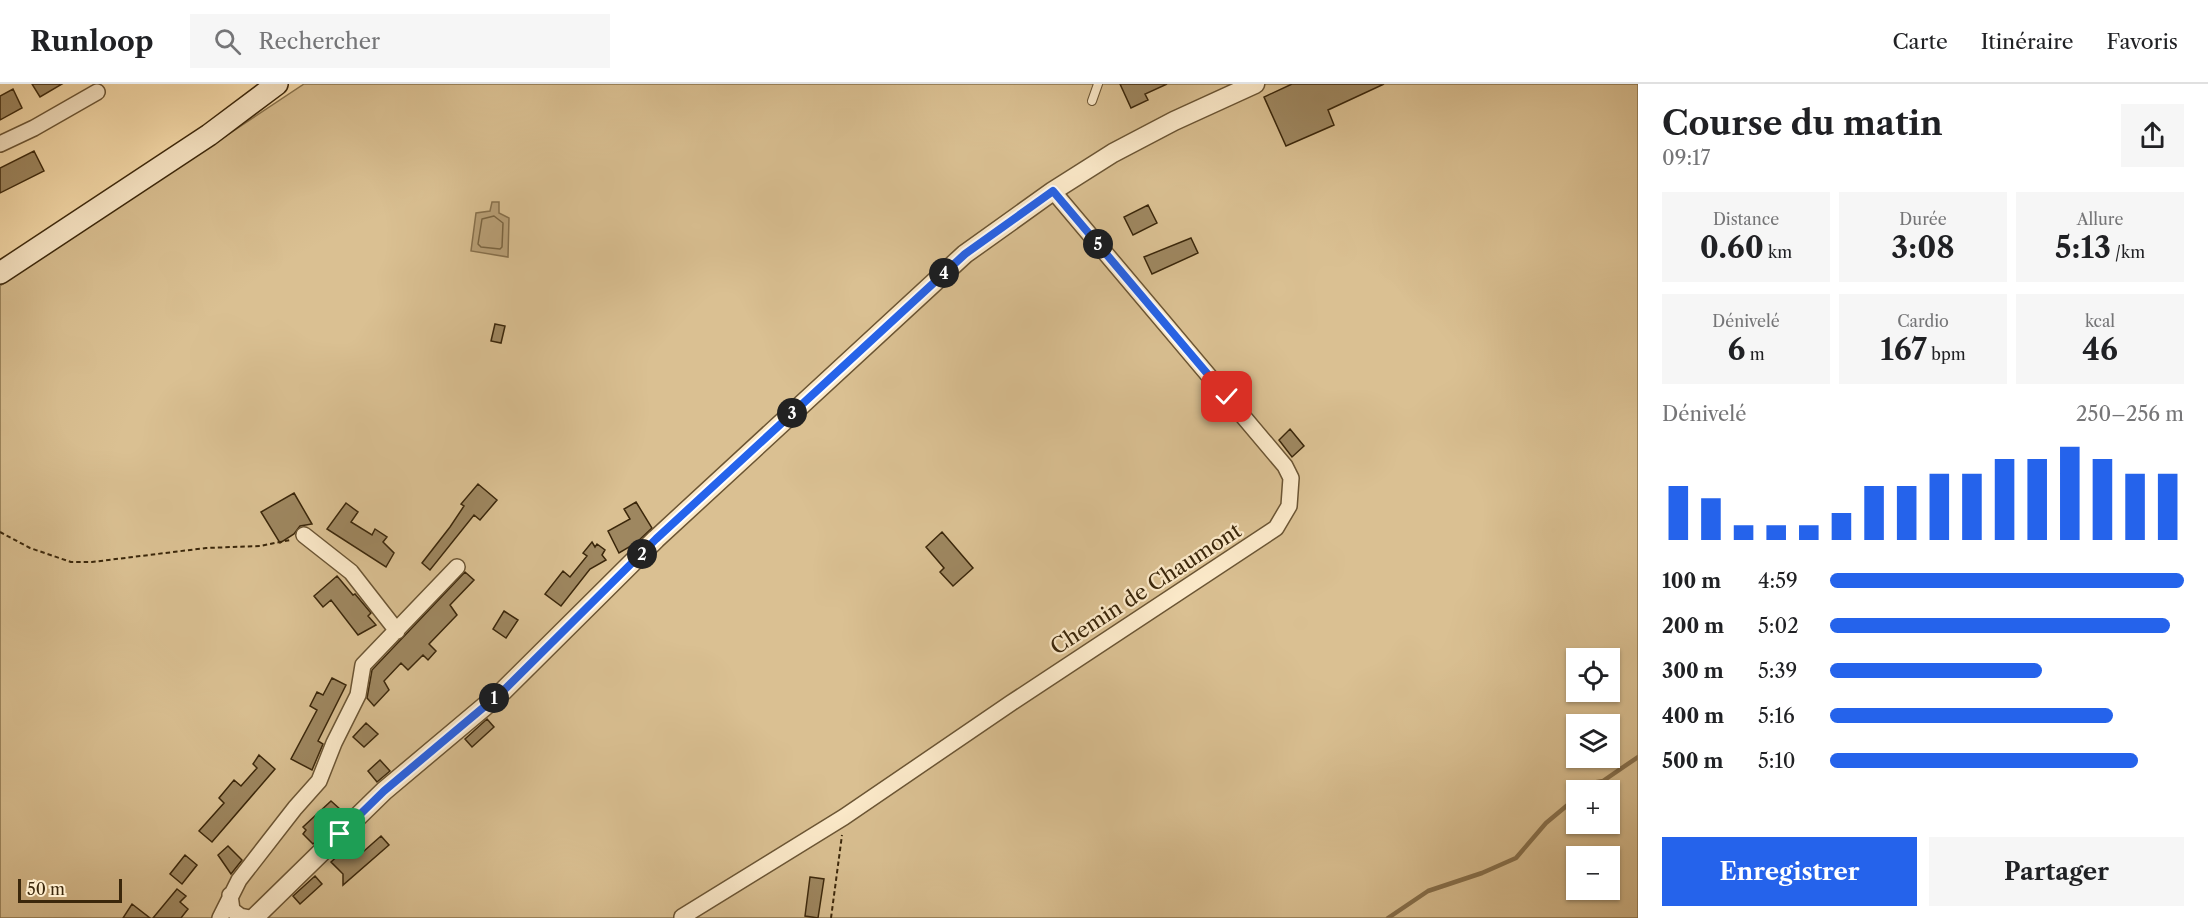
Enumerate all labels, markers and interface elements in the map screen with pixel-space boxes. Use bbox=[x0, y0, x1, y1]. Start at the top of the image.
search box bbox=[190, 14, 610, 68]
text: Runloop bbox=[30, 24, 154, 58]
icon: search bbox=[211, 25, 244, 58]
text: Rechercher bbox=[259, 28, 380, 55]
text: Carte bbox=[1892, 29, 1948, 54]
text: Itinéraire bbox=[1981, 29, 2074, 54]
text: Favoris bbox=[2107, 29, 2178, 54]
text: Course du matin bbox=[1662, 103, 1943, 144]
button: share bbox=[2121, 104, 2184, 167]
text: 09:17 bbox=[1662, 146, 1710, 170]
text: Distance bbox=[1713, 209, 1779, 229]
text: Durée bbox=[1899, 209, 1947, 229]
text: Allure bbox=[2077, 209, 2123, 229]
pin: 5 bbox=[1083, 229, 1113, 259]
text: 0.60 bbox=[1700, 229, 1764, 266]
text: 3:08 bbox=[1891, 229, 1955, 266]
text: 5:13 bbox=[2055, 229, 2111, 266]
text: 5 bbox=[1094, 234, 1102, 254]
text: km bbox=[1764, 242, 1792, 262]
text: /km bbox=[2111, 242, 2145, 262]
pin: 4 bbox=[929, 258, 959, 288]
text: 4 bbox=[939, 263, 949, 283]
text: Dénivelé bbox=[1712, 311, 1780, 331]
text: Cardio bbox=[1897, 311, 1949, 331]
text: kcal bbox=[2085, 311, 2115, 331]
text: 6 bbox=[1727, 331, 1745, 368]
text: 167 bbox=[1880, 331, 1927, 368]
text: 46 bbox=[2082, 331, 2118, 368]
text: m bbox=[1745, 344, 1765, 364]
text: bpm bbox=[1927, 344, 1966, 364]
pin bbox=[1201, 371, 1252, 422]
icon: check bbox=[1210, 380, 1243, 413]
pin: 3 bbox=[777, 398, 807, 428]
text: Dénivelé bbox=[1662, 402, 1746, 426]
text: 250–256 m bbox=[2076, 402, 2184, 426]
text: 3 bbox=[787, 403, 797, 423]
street label: Chemin de Chaumont bbox=[1046, 517, 1246, 660]
pin: 2 bbox=[627, 539, 657, 569]
text: 2 bbox=[637, 544, 647, 564]
text: 100 m bbox=[1662, 569, 1721, 593]
text: 4:59 bbox=[1758, 569, 1798, 593]
text: 200 m bbox=[1662, 614, 1724, 638]
text: 5:02 bbox=[1758, 614, 1799, 638]
map controls bbox=[1566, 648, 1620, 900]
button: locate bbox=[1566, 648, 1620, 702]
text: 300 m bbox=[1662, 659, 1724, 683]
text: 5:39 bbox=[1758, 659, 1797, 683]
pin: 1 bbox=[479, 683, 509, 713]
text: 1 bbox=[490, 688, 498, 708]
text: 400 m bbox=[1662, 704, 1724, 728]
text: 5:16 bbox=[1758, 704, 1795, 728]
button: layers bbox=[1566, 714, 1620, 768]
text: 500 m bbox=[1662, 749, 1723, 773]
text: 5:10 bbox=[1758, 749, 1796, 773]
button: + bbox=[1566, 780, 1620, 834]
pin bbox=[314, 808, 365, 859]
icon: arrive bbox=[323, 817, 356, 850]
button: Enregistrer bbox=[1662, 837, 1917, 906]
button: Partager bbox=[1929, 837, 2184, 906]
button: − bbox=[1566, 846, 1620, 900]
scale bar bbox=[18, 876, 122, 904]
text: 50 m bbox=[27, 879, 65, 899]

